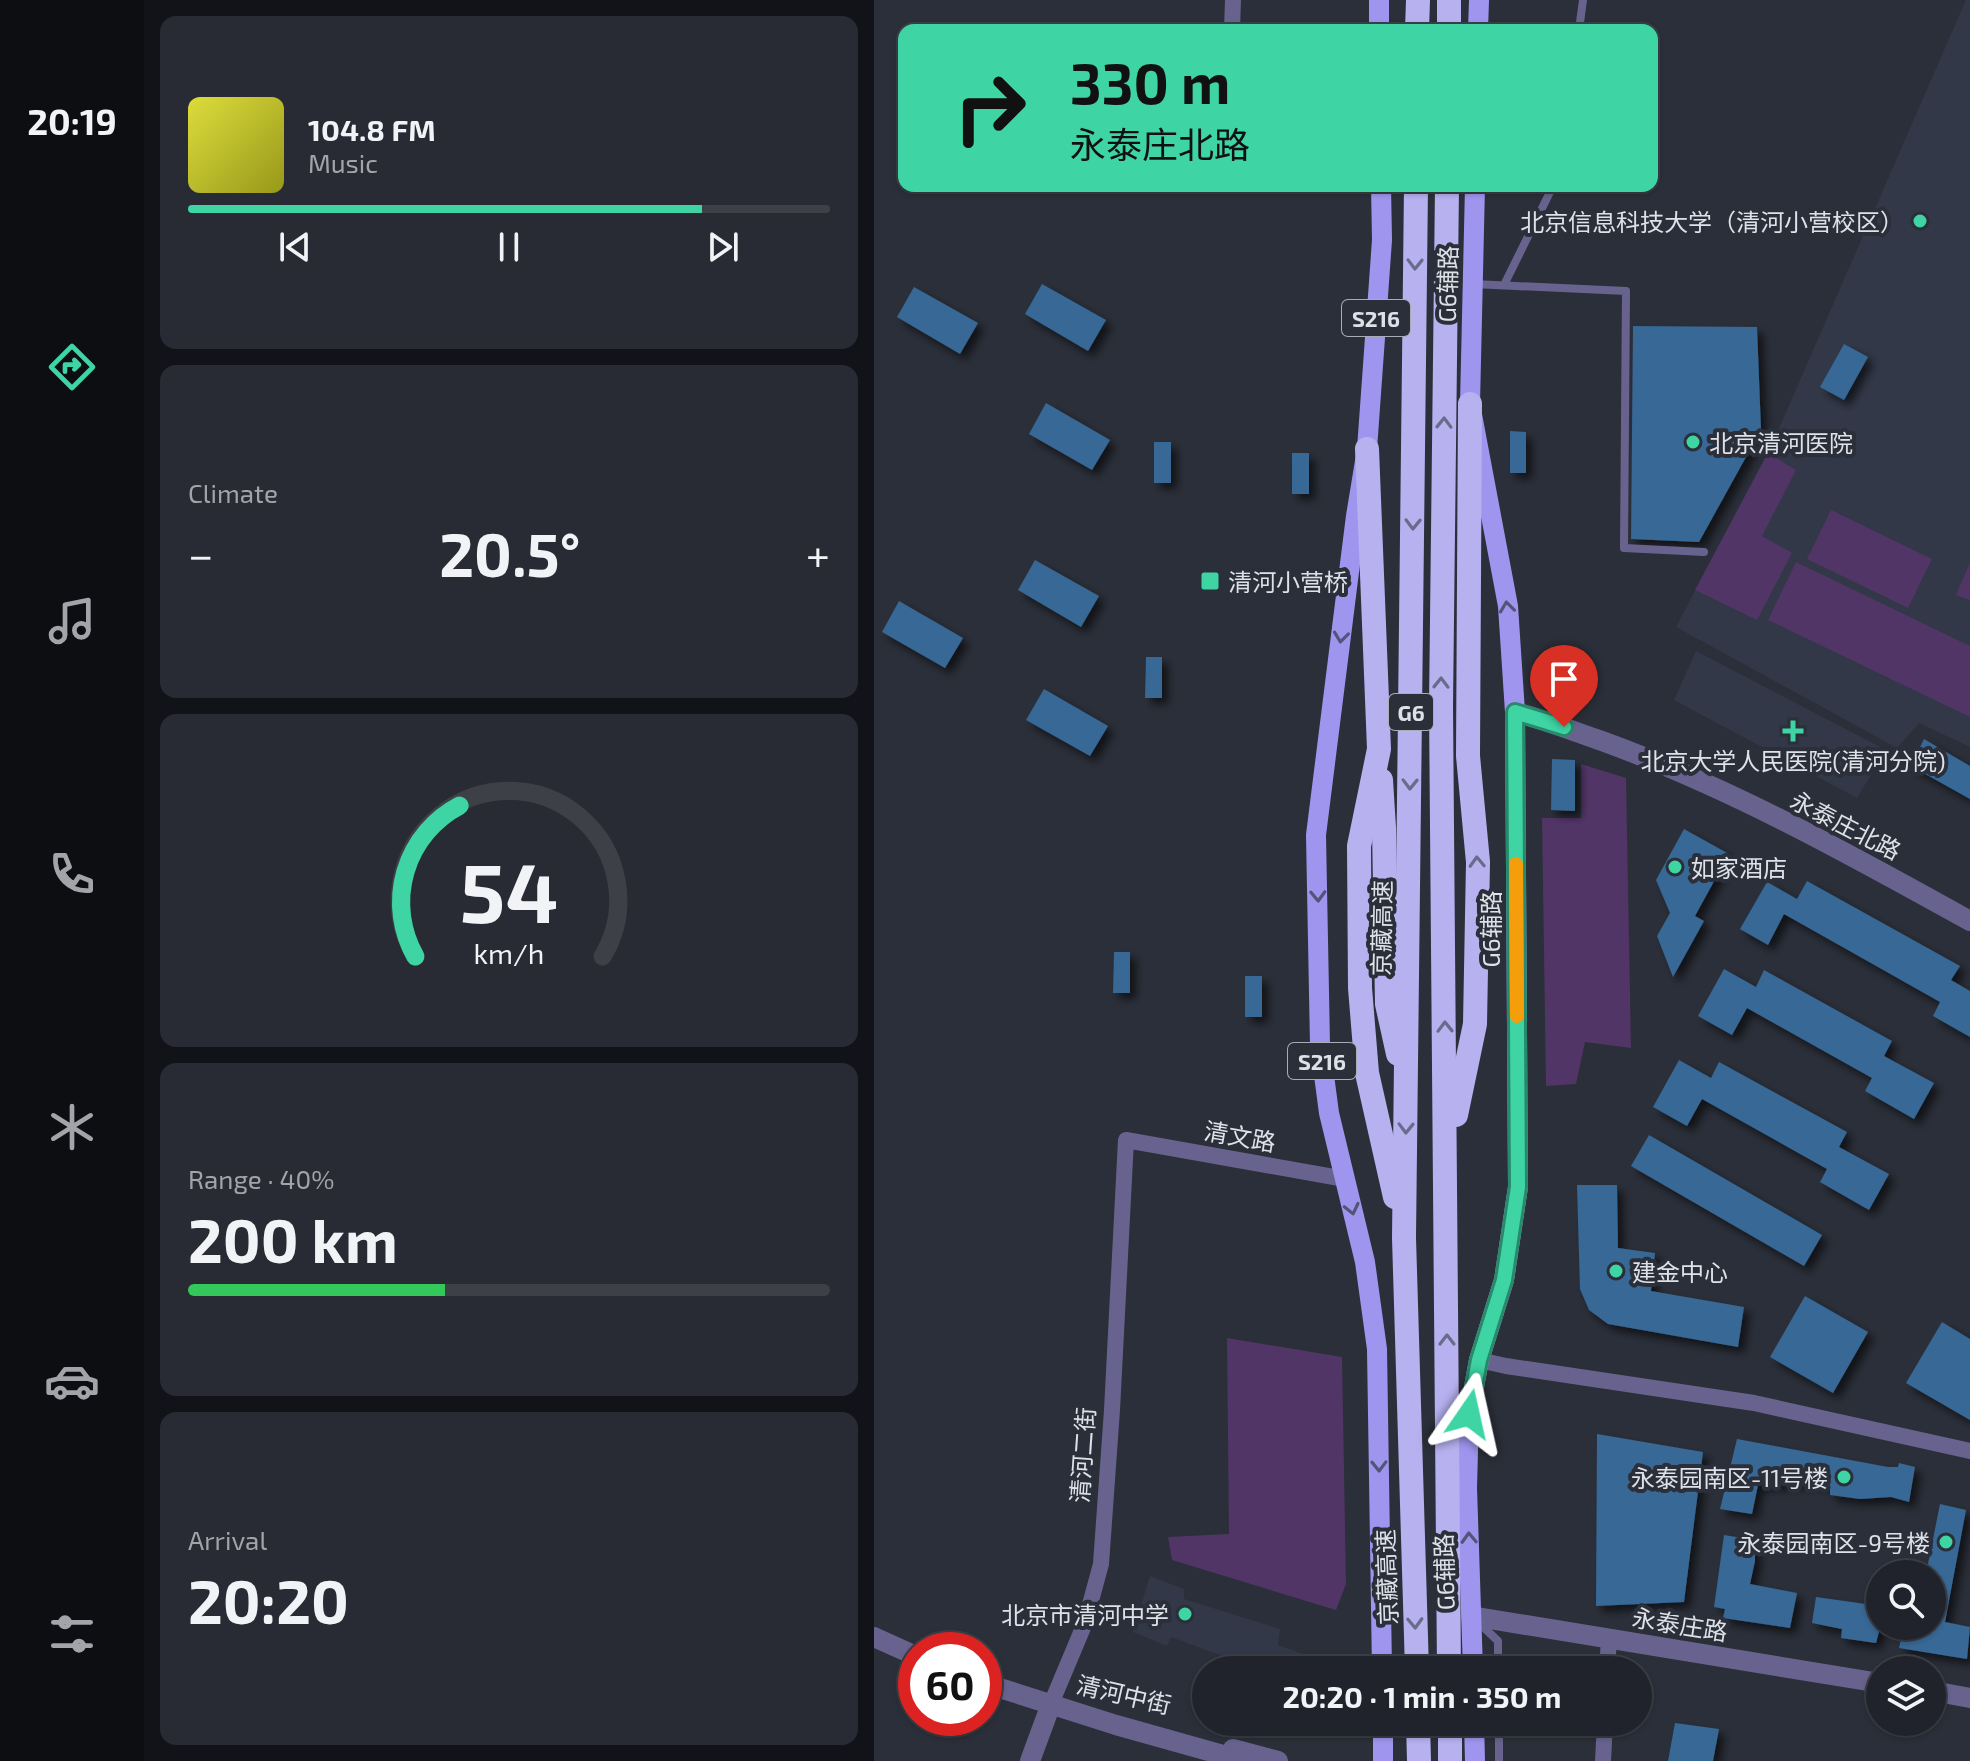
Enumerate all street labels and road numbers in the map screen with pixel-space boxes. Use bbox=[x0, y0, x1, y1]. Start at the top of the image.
street label: G6辅路 bbox=[1432, 245, 1462, 323]
road number: S216 bbox=[1342, 300, 1410, 336]
road number: G6 bbox=[1389, 694, 1433, 730]
street label: 永泰庄北路 bbox=[1786, 785, 1906, 865]
street label: 京藏高速 bbox=[1366, 880, 1396, 976]
street label: G6辅路 bbox=[1476, 891, 1505, 967]
road number: S216 bbox=[1288, 1043, 1356, 1079]
street label: 清文路 bbox=[1202, 1115, 1278, 1157]
street label: 清河二街 bbox=[1064, 1406, 1100, 1504]
street label: 京藏高速 bbox=[1370, 1529, 1402, 1625]
street label: G6辅路 bbox=[1428, 1533, 1460, 1611]
street label: 永泰庄路 bbox=[1630, 1602, 1730, 1646]
street label: 清河中街 bbox=[1074, 1669, 1174, 1719]

